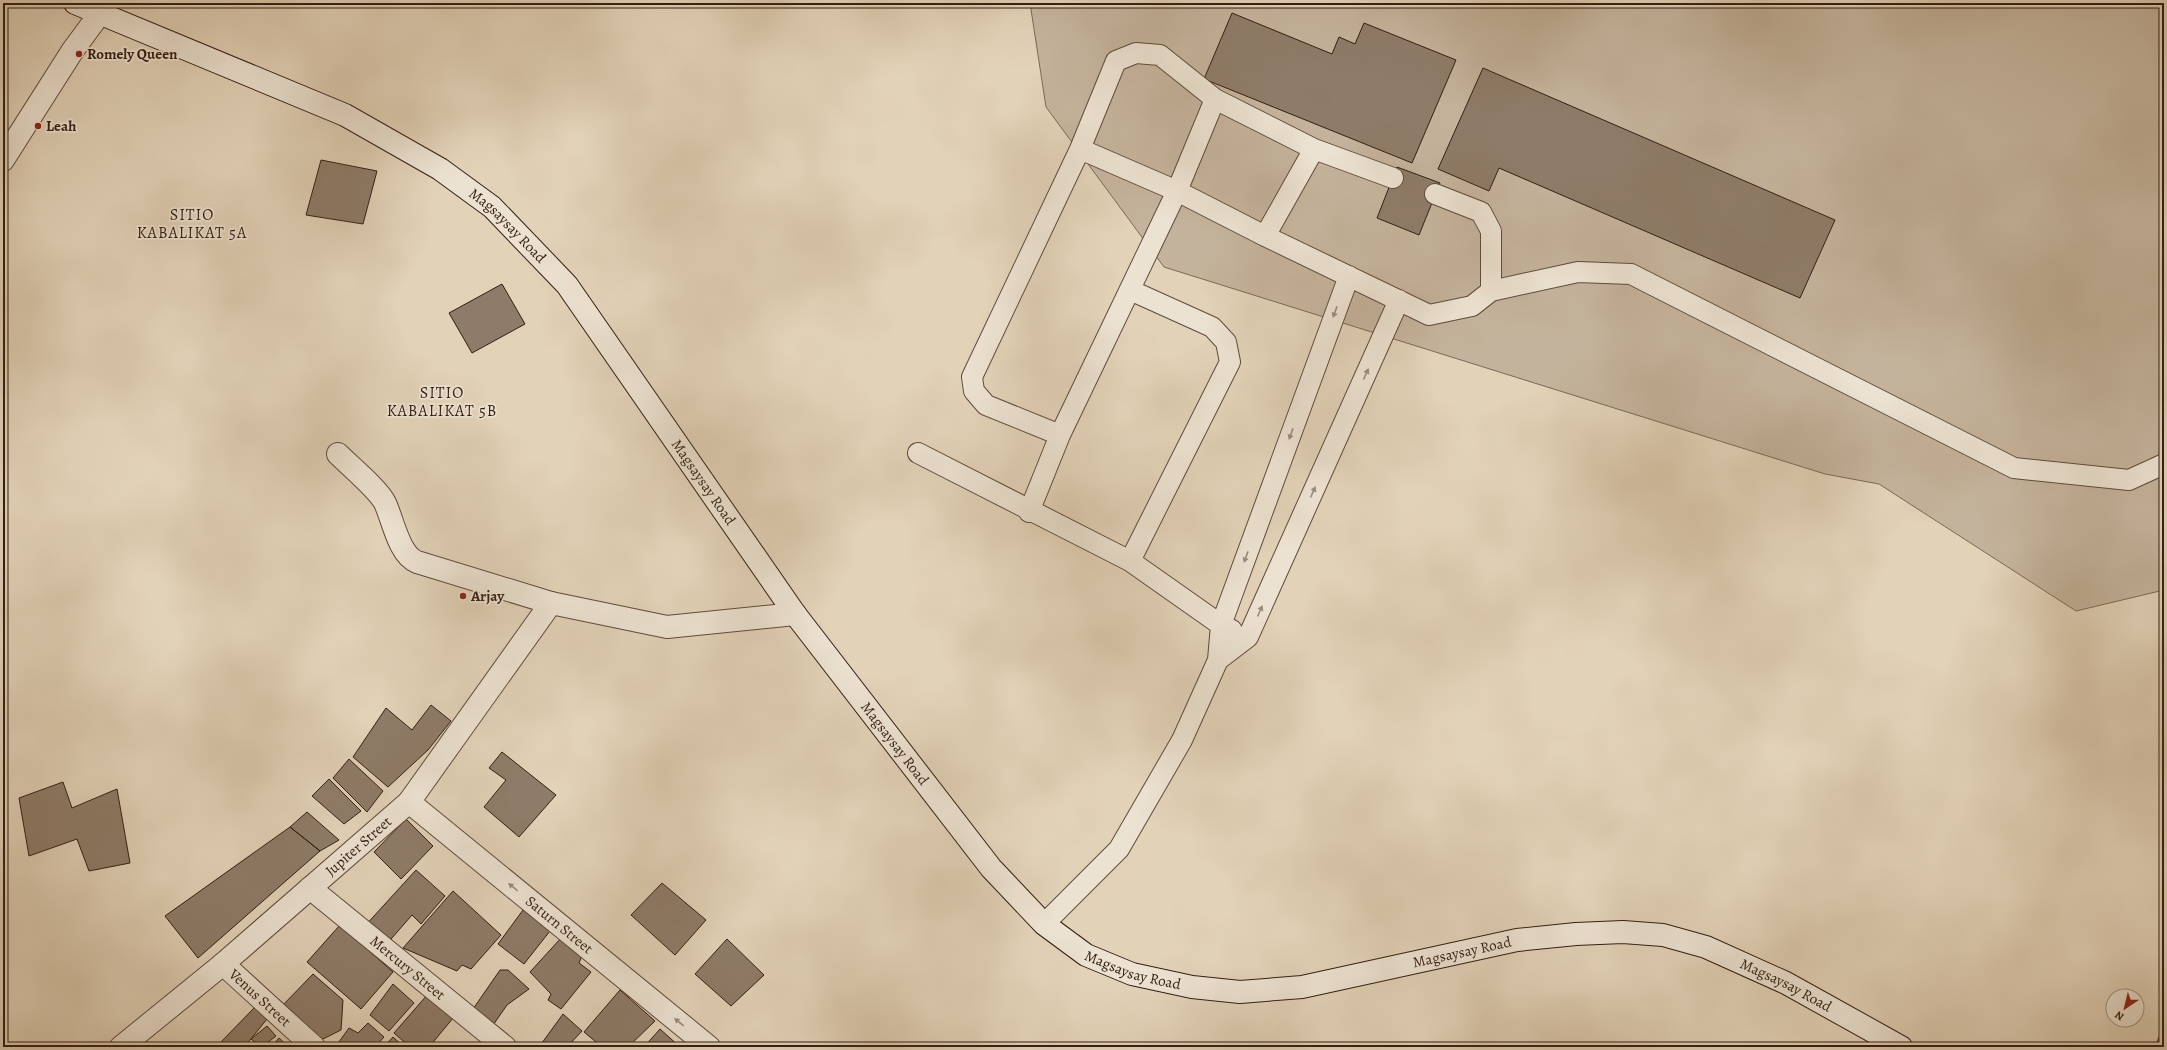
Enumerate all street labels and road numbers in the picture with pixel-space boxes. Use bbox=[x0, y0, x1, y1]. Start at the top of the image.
street label: Magsaysay Road bbox=[465, 184, 551, 268]
street label: Magsaysay Road bbox=[667, 435, 741, 530]
street label: Magsaysay Road bbox=[856, 698, 934, 790]
street label: Jupiter Street bbox=[321, 812, 396, 881]
street label: Saturn Street bbox=[521, 891, 597, 958]
street label: Mercury Street bbox=[366, 931, 450, 1004]
street label: Magsaysay Road bbox=[1411, 931, 1514, 972]
street label: Magsaysay Road bbox=[1082, 945, 1184, 995]
street label: Magsaysay Road bbox=[1737, 954, 1836, 1017]
street label: Venus Street bbox=[224, 964, 295, 1031]

